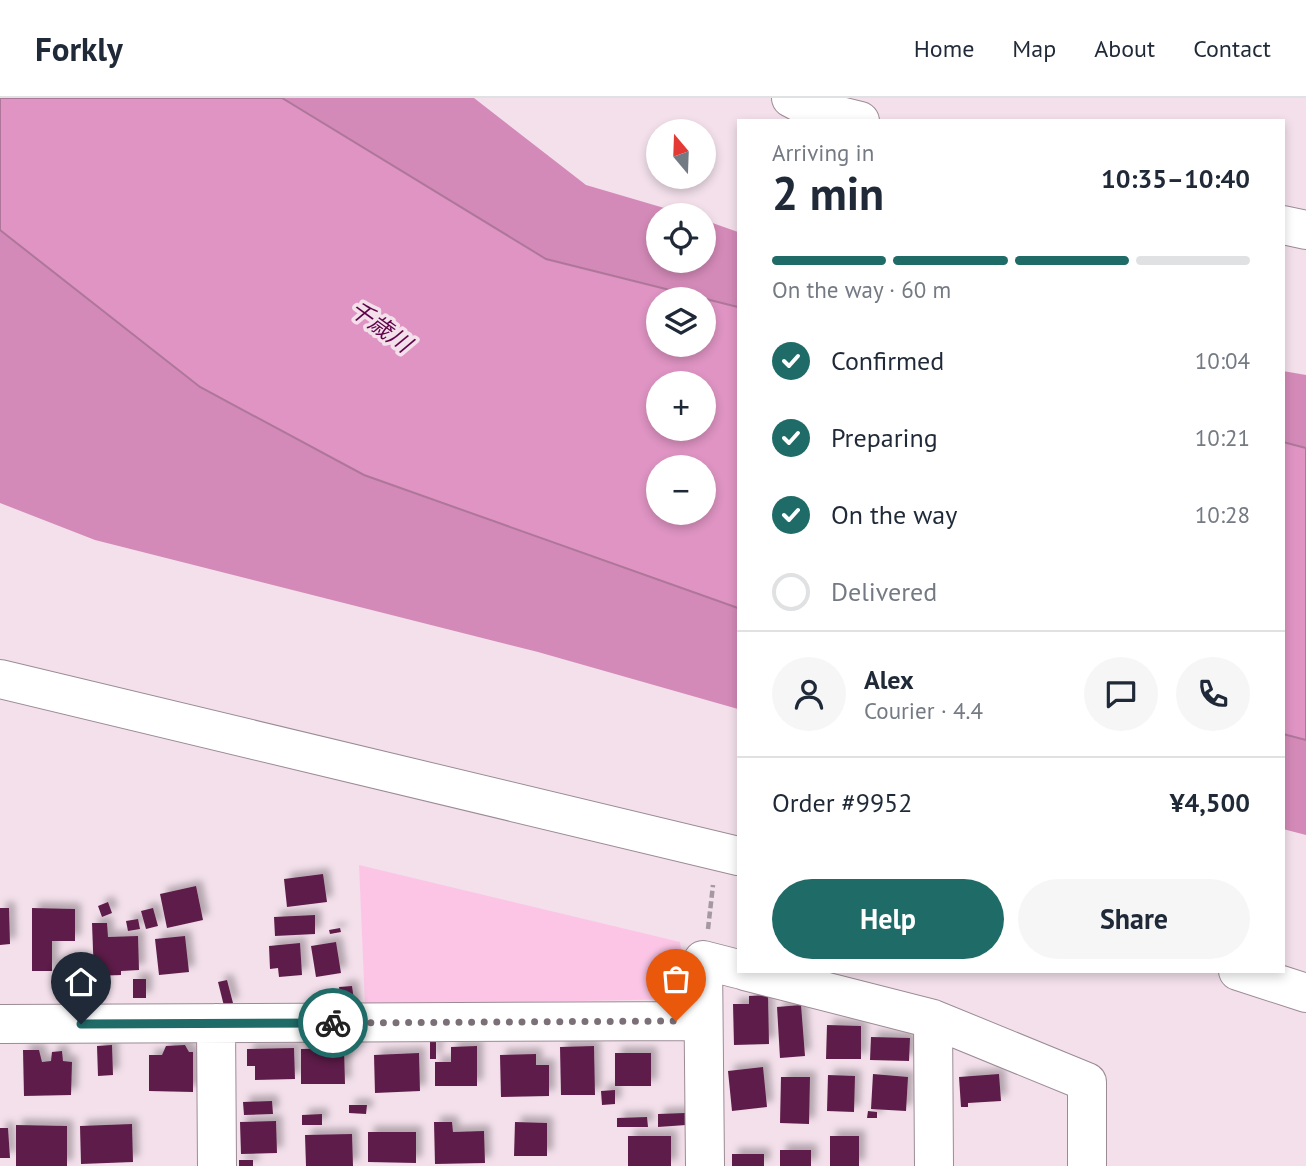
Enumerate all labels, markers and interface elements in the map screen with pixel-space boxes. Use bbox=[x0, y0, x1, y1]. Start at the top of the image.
text: Forkly bbox=[35, 27, 123, 70]
text: Home bbox=[914, 33, 974, 64]
text: Map bbox=[1012, 33, 1056, 64]
text: About bbox=[1094, 33, 1155, 64]
text: Contact bbox=[1193, 33, 1271, 64]
north arrow bbox=[646, 119, 716, 189]
map controls bbox=[646, 119, 716, 525]
text: Arriving in bbox=[772, 138, 874, 167]
text: 10:35–10:40 bbox=[1101, 162, 1250, 195]
text: 2 min bbox=[772, 163, 884, 223]
button: locate bbox=[646, 203, 716, 273]
text: On the way · 60 m bbox=[772, 275, 951, 304]
button: layers bbox=[646, 287, 716, 357]
water label: 千歳川 bbox=[345, 294, 420, 360]
icon: check bbox=[772, 342, 810, 380]
text: Confirmed bbox=[831, 344, 944, 377]
text: 10:04 bbox=[1195, 346, 1250, 375]
button: + bbox=[646, 371, 716, 441]
icon: check bbox=[772, 419, 810, 457]
text: Preparing bbox=[831, 421, 938, 454]
text: 10:21 bbox=[1195, 423, 1250, 452]
button: − bbox=[646, 455, 716, 525]
icon: check bbox=[772, 496, 810, 534]
text: On the way bbox=[831, 498, 957, 531]
text: 10:28 bbox=[1195, 500, 1250, 529]
text: Delivered bbox=[831, 575, 937, 608]
button: person bbox=[772, 657, 846, 731]
button: chat bbox=[1084, 657, 1158, 731]
button: phone bbox=[1176, 657, 1250, 731]
text: Alex bbox=[864, 663, 914, 696]
text: Courier · 4.4 bbox=[864, 696, 983, 725]
text: Order #9952 bbox=[772, 786, 912, 819]
text: ¥4,500 bbox=[1170, 786, 1250, 819]
button: Help bbox=[772, 879, 1004, 959]
button: Share bbox=[1018, 879, 1250, 959]
pin bbox=[646, 949, 706, 1021]
pin bbox=[51, 952, 111, 1024]
icon: bag bbox=[657, 960, 695, 998]
icon: home bbox=[62, 963, 100, 1001]
courier bbox=[298, 988, 368, 1058]
icon: bike bbox=[314, 1004, 352, 1042]

